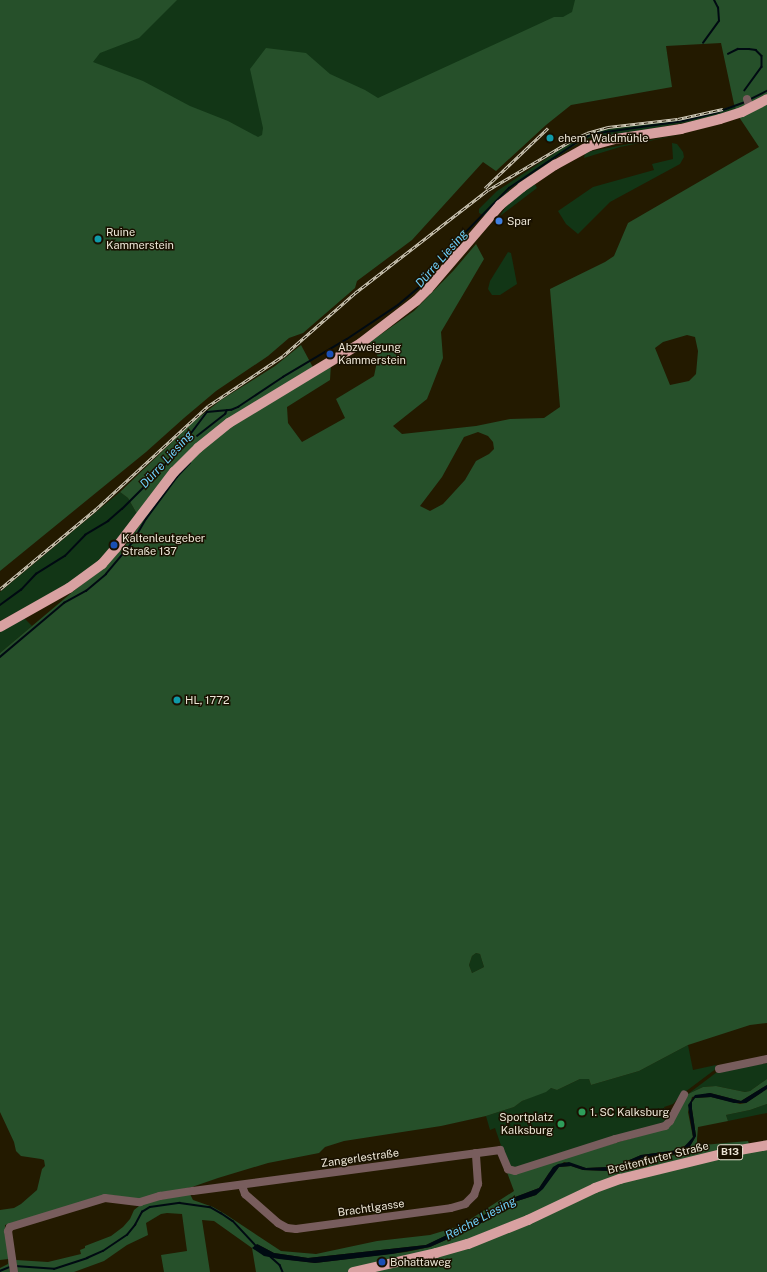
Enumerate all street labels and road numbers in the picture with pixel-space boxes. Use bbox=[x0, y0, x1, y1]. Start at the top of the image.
street label: Breitenfurter Straße bbox=[606, 1139, 710, 1177]
road number: B13 bbox=[717, 1144, 743, 1160]
street label: Zangerlestraße bbox=[320, 1146, 400, 1170]
street label: Brachtlgasse bbox=[337, 1197, 405, 1219]

